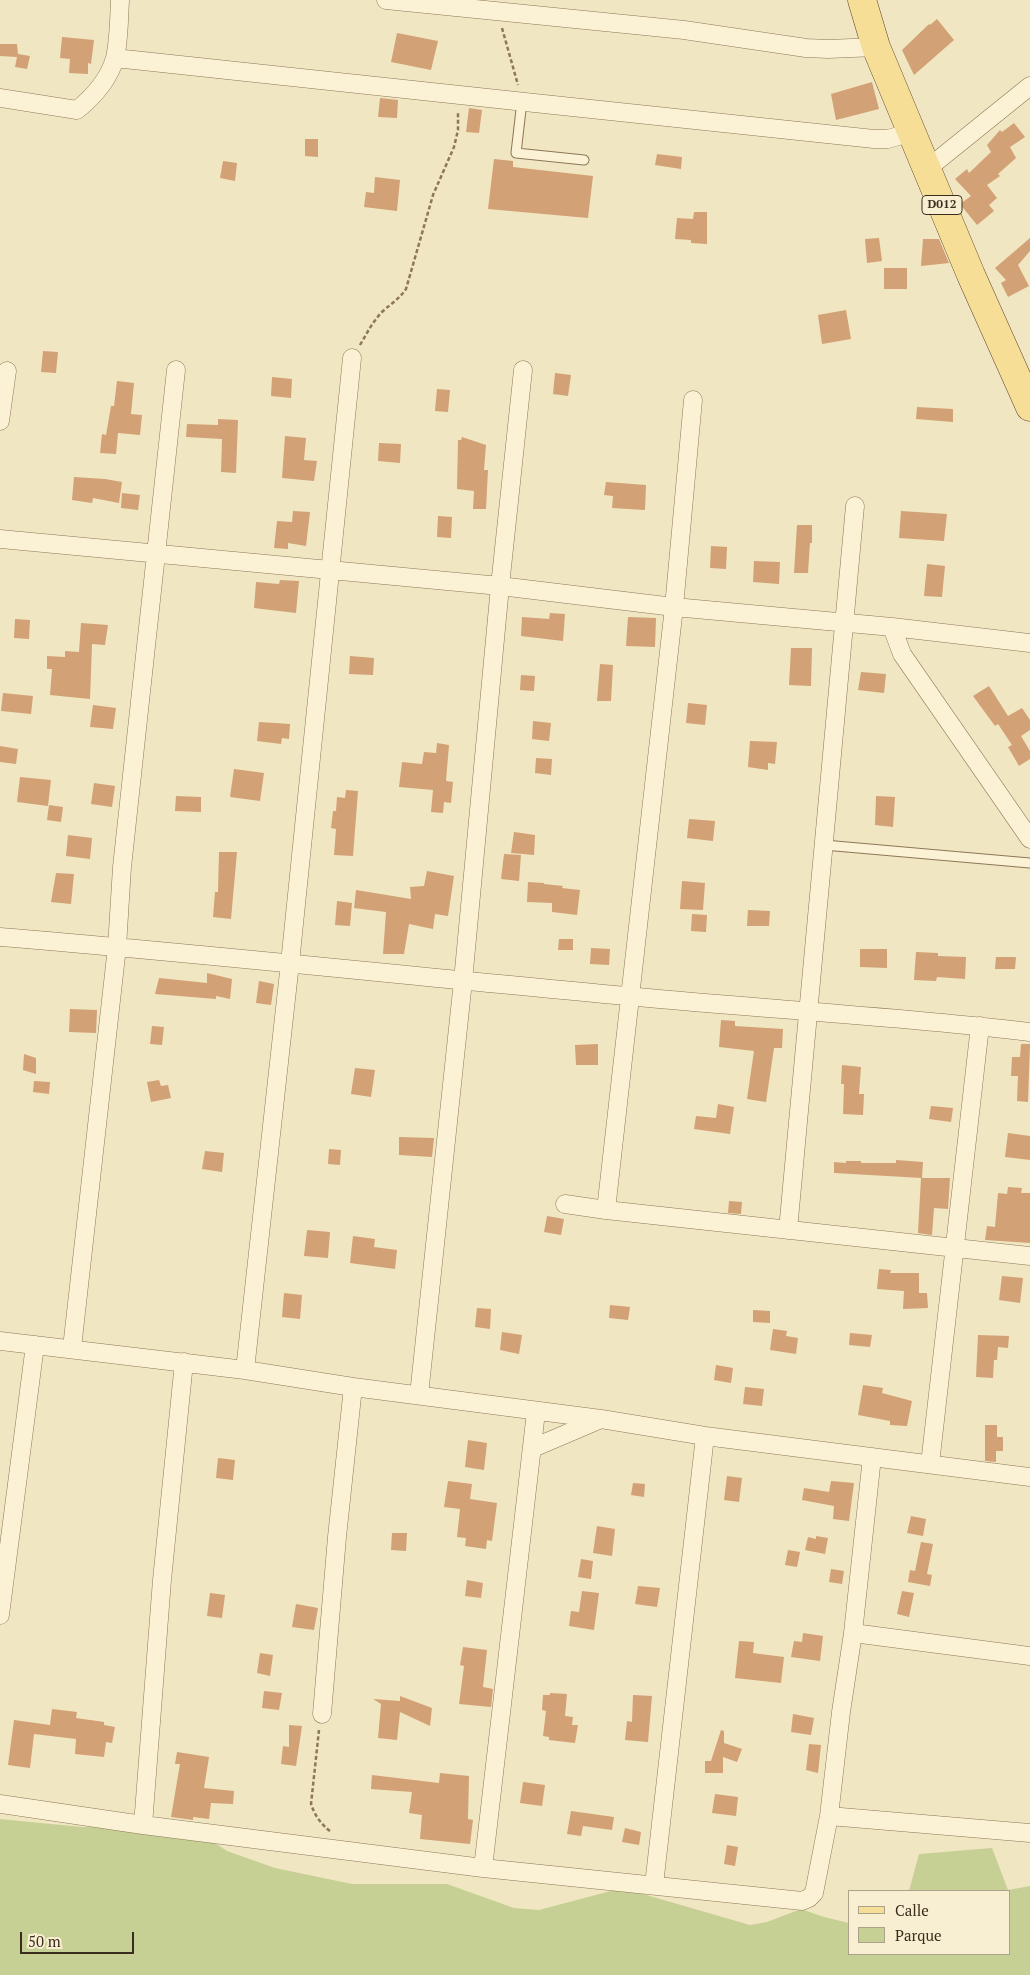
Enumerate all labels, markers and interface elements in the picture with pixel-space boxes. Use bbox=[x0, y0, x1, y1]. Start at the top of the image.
road number: D012 bbox=[922, 196, 962, 214]
legend bbox=[848, 1890, 1010, 1955]
text: Calle bbox=[895, 1900, 929, 1920]
scale bar bbox=[22, 1922, 136, 1954]
text: Parque bbox=[895, 1925, 942, 1945]
text: 50 m bbox=[28, 1931, 61, 1951]

